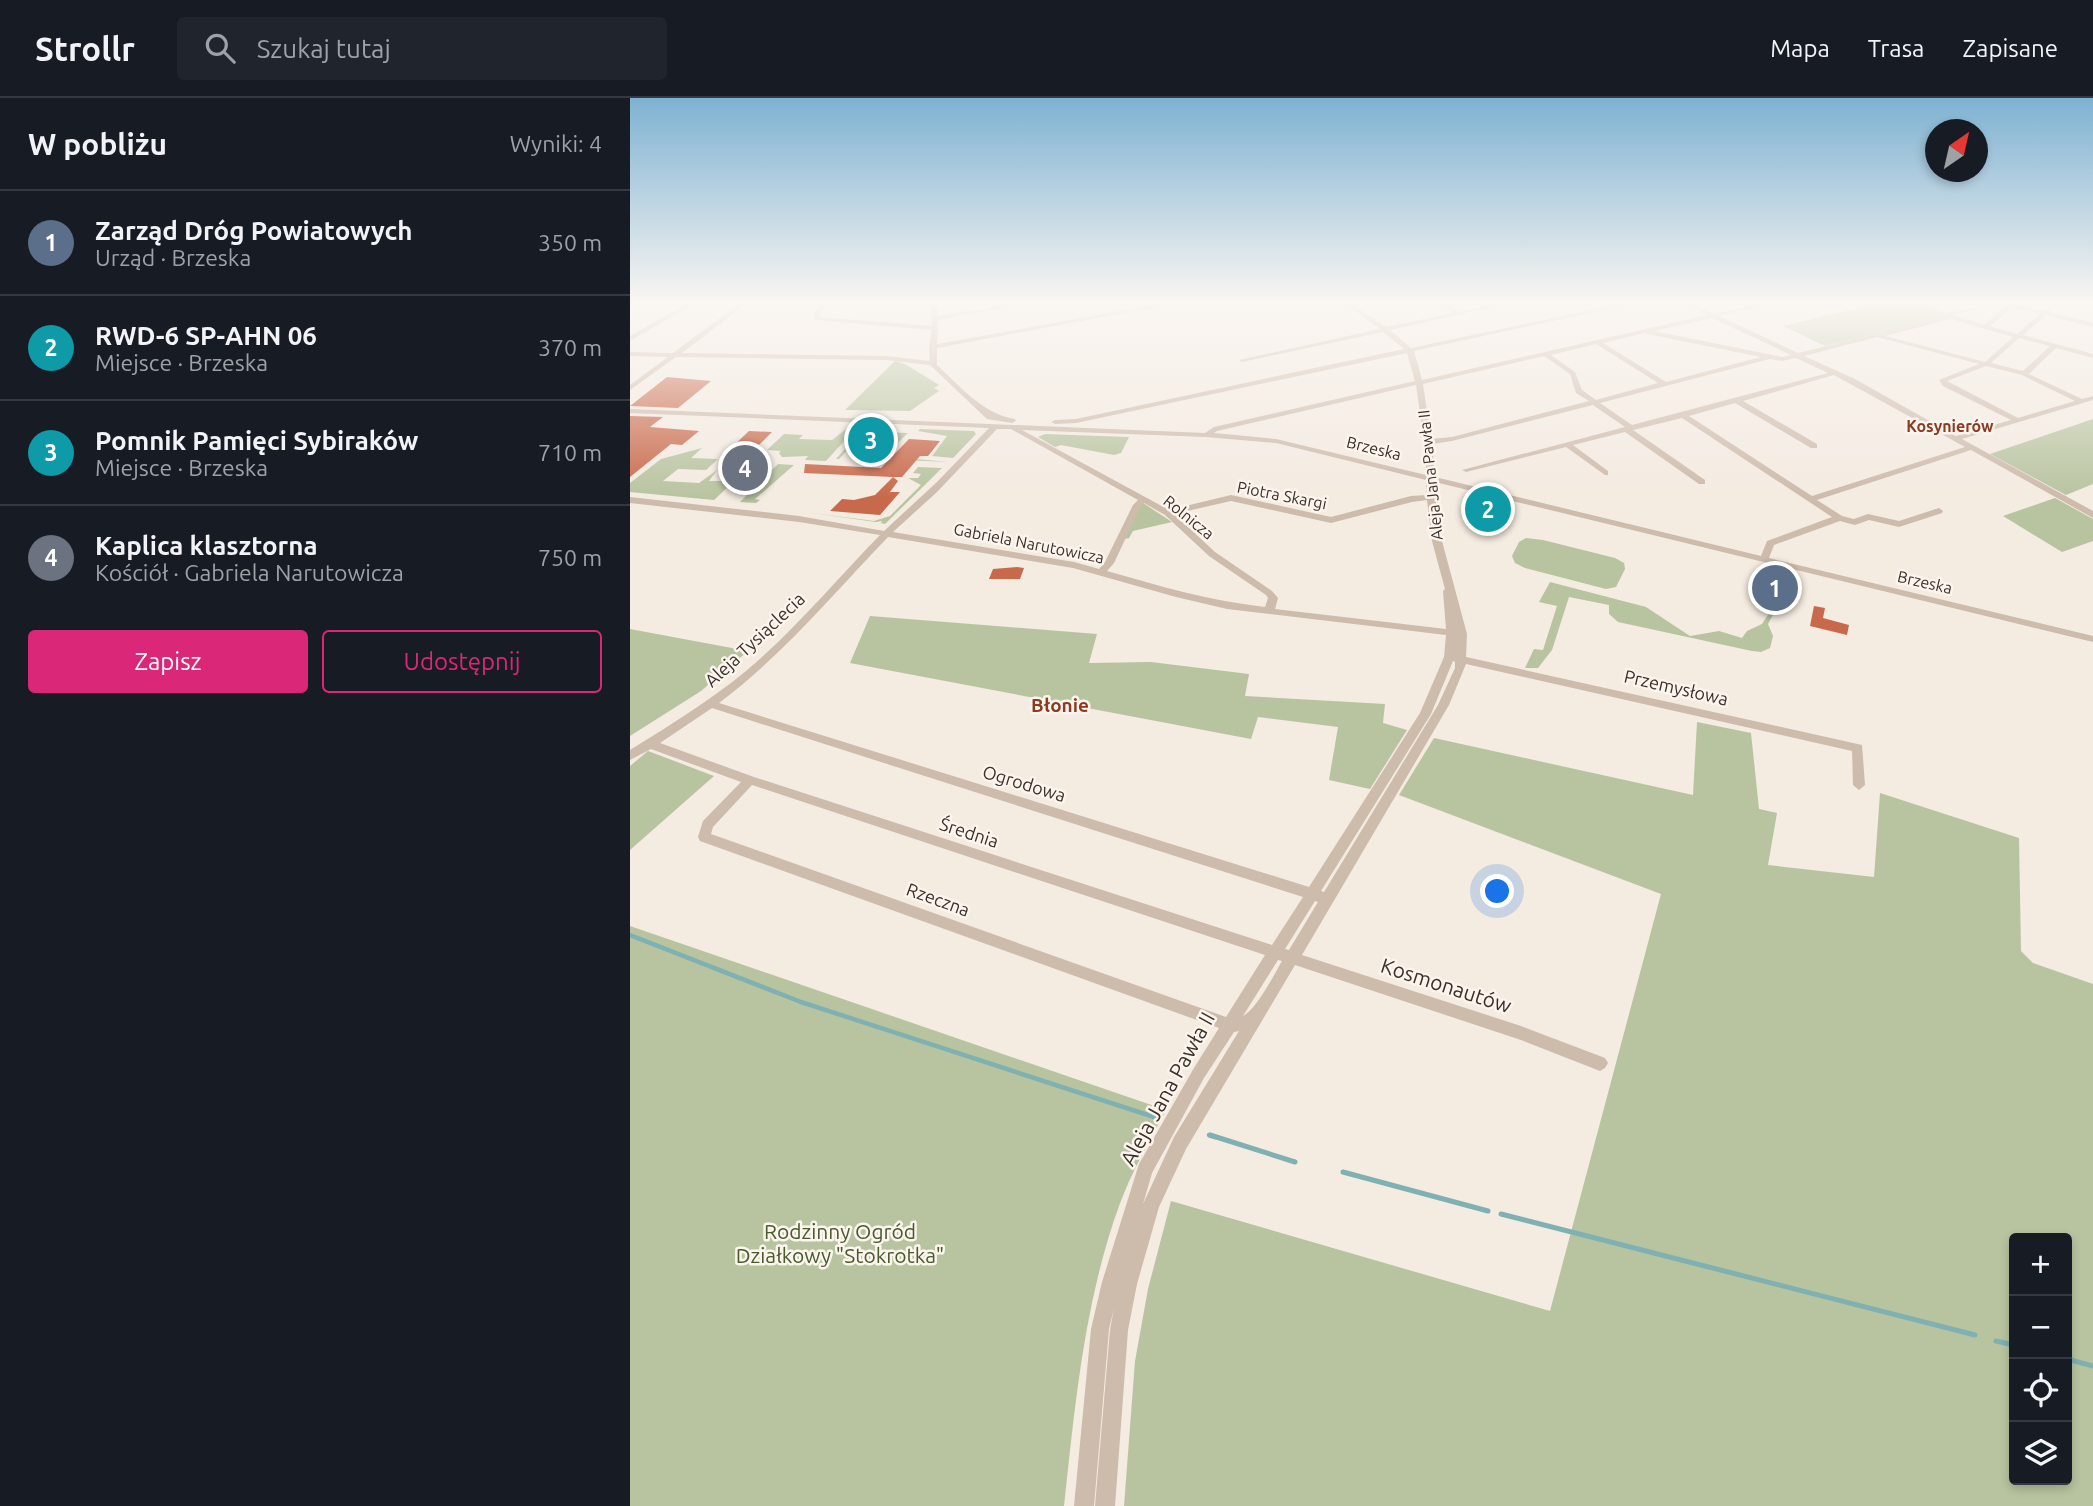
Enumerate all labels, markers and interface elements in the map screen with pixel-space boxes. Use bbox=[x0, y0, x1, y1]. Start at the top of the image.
search box bbox=[177, 17, 667, 80]
icon: search bbox=[201, 29, 239, 67]
text: Strollr bbox=[35, 30, 135, 67]
text: Szukaj tutaj bbox=[257, 34, 391, 63]
text: Mapa bbox=[1770, 35, 1830, 62]
text: Trasa bbox=[1868, 35, 1924, 62]
text: Zapisane bbox=[1962, 35, 2058, 62]
north arrow bbox=[1925, 119, 1988, 182]
text: W pobliżu bbox=[28, 127, 167, 161]
text: Wyniki: 4 bbox=[510, 131, 602, 156]
text: Zarząd Dróg Powiatowych bbox=[95, 216, 412, 245]
text: 1 bbox=[45, 230, 57, 255]
text: 350 m bbox=[538, 230, 602, 255]
text: Urząd · Brzeska bbox=[95, 245, 251, 270]
text: RWD-6 SP-AHN 06 bbox=[95, 321, 317, 350]
text: 2 bbox=[45, 335, 57, 360]
text: 370 m bbox=[538, 335, 602, 360]
text: Miejsce · Brzeska bbox=[95, 350, 268, 375]
street label: Aleja Jana Pawła II bbox=[1414, 409, 1446, 541]
pin: 3 bbox=[848, 414, 894, 466]
district label: Kosynierów bbox=[1906, 417, 1994, 435]
text: Pomnik Pamięci Sybiraków bbox=[95, 426, 418, 455]
street label: Brzeska bbox=[1345, 433, 1403, 463]
text: 3 bbox=[45, 440, 57, 465]
text: 710 m bbox=[538, 440, 602, 465]
pin: 4 bbox=[722, 442, 768, 494]
text: Miejsce · Brzeska bbox=[95, 455, 268, 480]
street label: Piotra Skargi bbox=[1236, 477, 1328, 513]
pin: 2 bbox=[1465, 483, 1511, 535]
street label: Rolnicza bbox=[1160, 491, 1218, 543]
street label: Gabriela Narutowicza bbox=[952, 520, 1106, 566]
text: Kaplica klasztorna bbox=[95, 531, 318, 560]
text: 4 bbox=[45, 545, 57, 570]
text: 750 m bbox=[538, 545, 602, 570]
text: Kościół · Gabriela Narutowicza bbox=[95, 560, 404, 585]
pin: 1 bbox=[1752, 562, 1798, 614]
street label: Brzeska bbox=[1896, 567, 1954, 597]
street label: Aleja Tysiąclecia bbox=[700, 588, 808, 691]
button: Zapisz bbox=[28, 630, 308, 693]
button: Udostępnij bbox=[322, 630, 602, 693]
street label: Przemysłowa bbox=[1622, 665, 1730, 709]
district label: Błonie bbox=[1031, 694, 1089, 716]
street label: Ogrodowa bbox=[980, 761, 1068, 805]
street label: Średnia bbox=[937, 812, 1002, 851]
your location bbox=[1480, 874, 1514, 908]
street label: Rzeczna bbox=[904, 878, 973, 920]
street label: Kosmonautów bbox=[1378, 953, 1515, 1017]
street label: Aleja Jana Pawła II bbox=[1115, 1008, 1219, 1169]
park label: Rodzinny Ogród Działkowy "Stokrotka" bbox=[736, 1219, 944, 1267]
map controls bbox=[2009, 1233, 2072, 1485]
button: + bbox=[2009, 1233, 2072, 1296]
button: − bbox=[2009, 1296, 2072, 1359]
button: locate bbox=[2009, 1359, 2072, 1422]
button: layers bbox=[2009, 1422, 2072, 1485]

